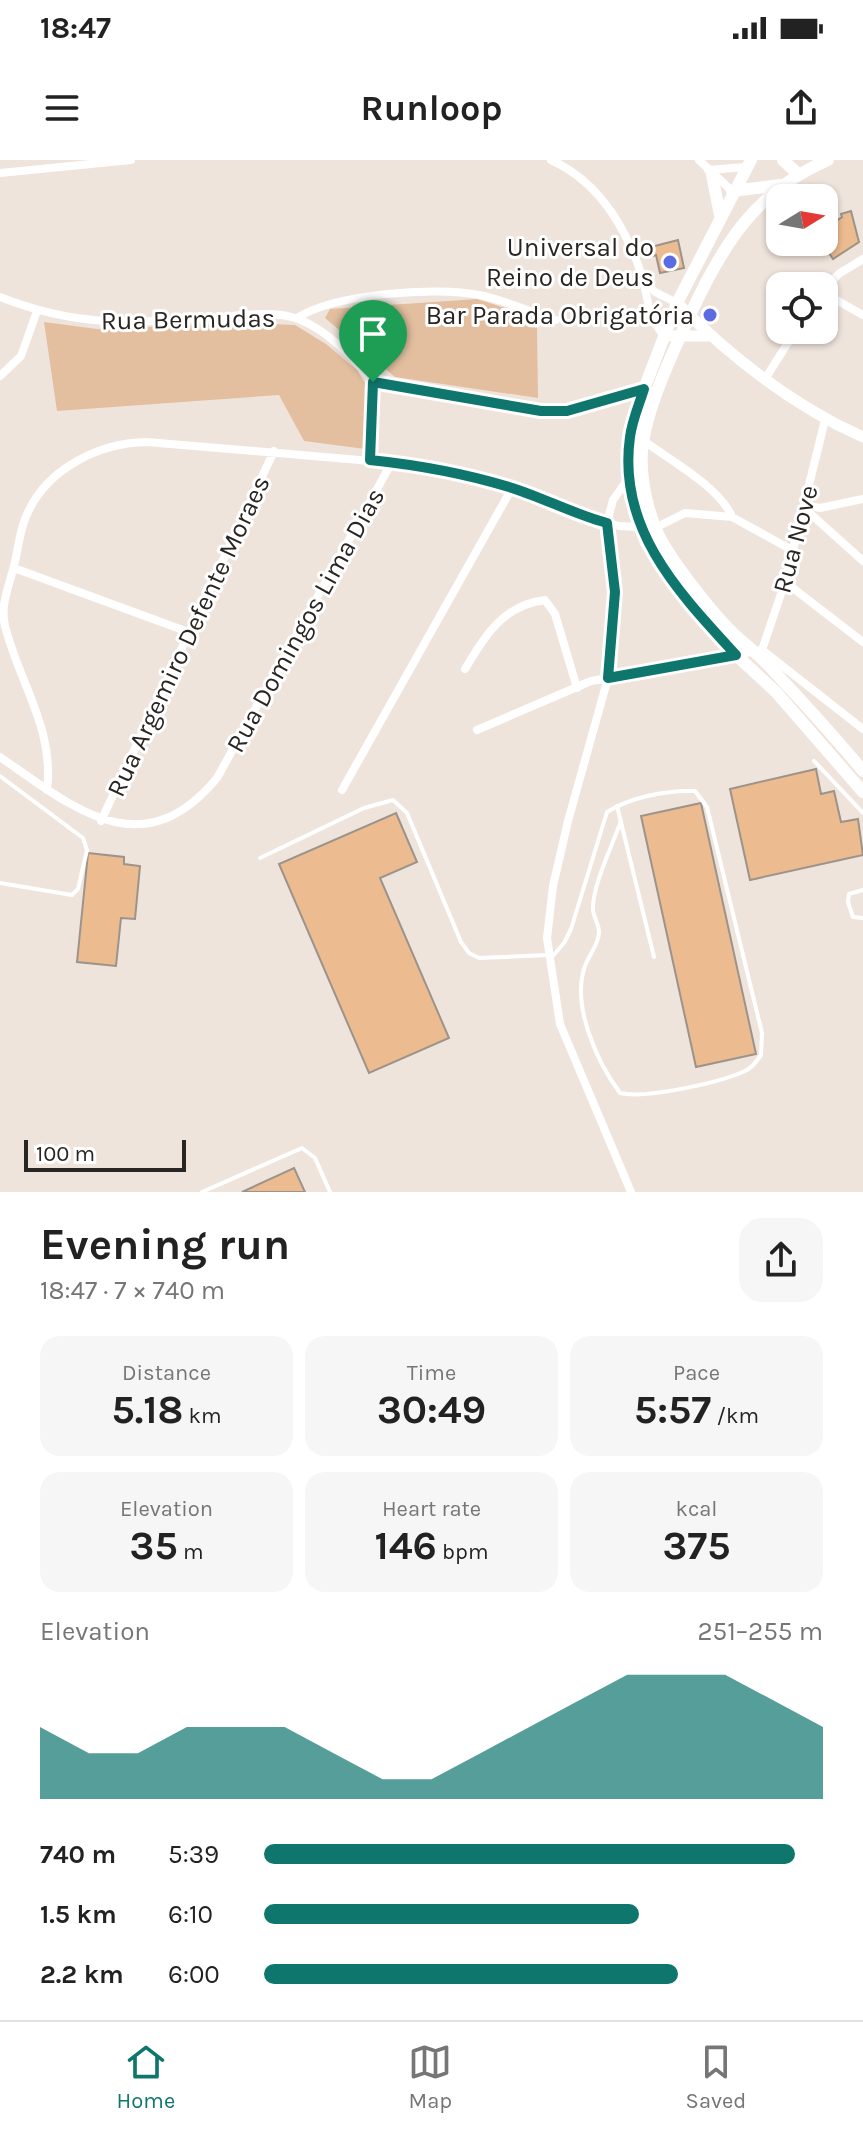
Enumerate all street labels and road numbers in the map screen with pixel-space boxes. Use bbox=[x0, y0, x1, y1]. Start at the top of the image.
street label: Rua Bermudas bbox=[100, 302, 276, 337]
street label: Rua Argemiro Defente Moraes bbox=[100, 471, 277, 802]
street label: Rua Nove bbox=[766, 482, 825, 597]
street label: Rua Domingos Lima Dias bbox=[220, 483, 391, 758]

